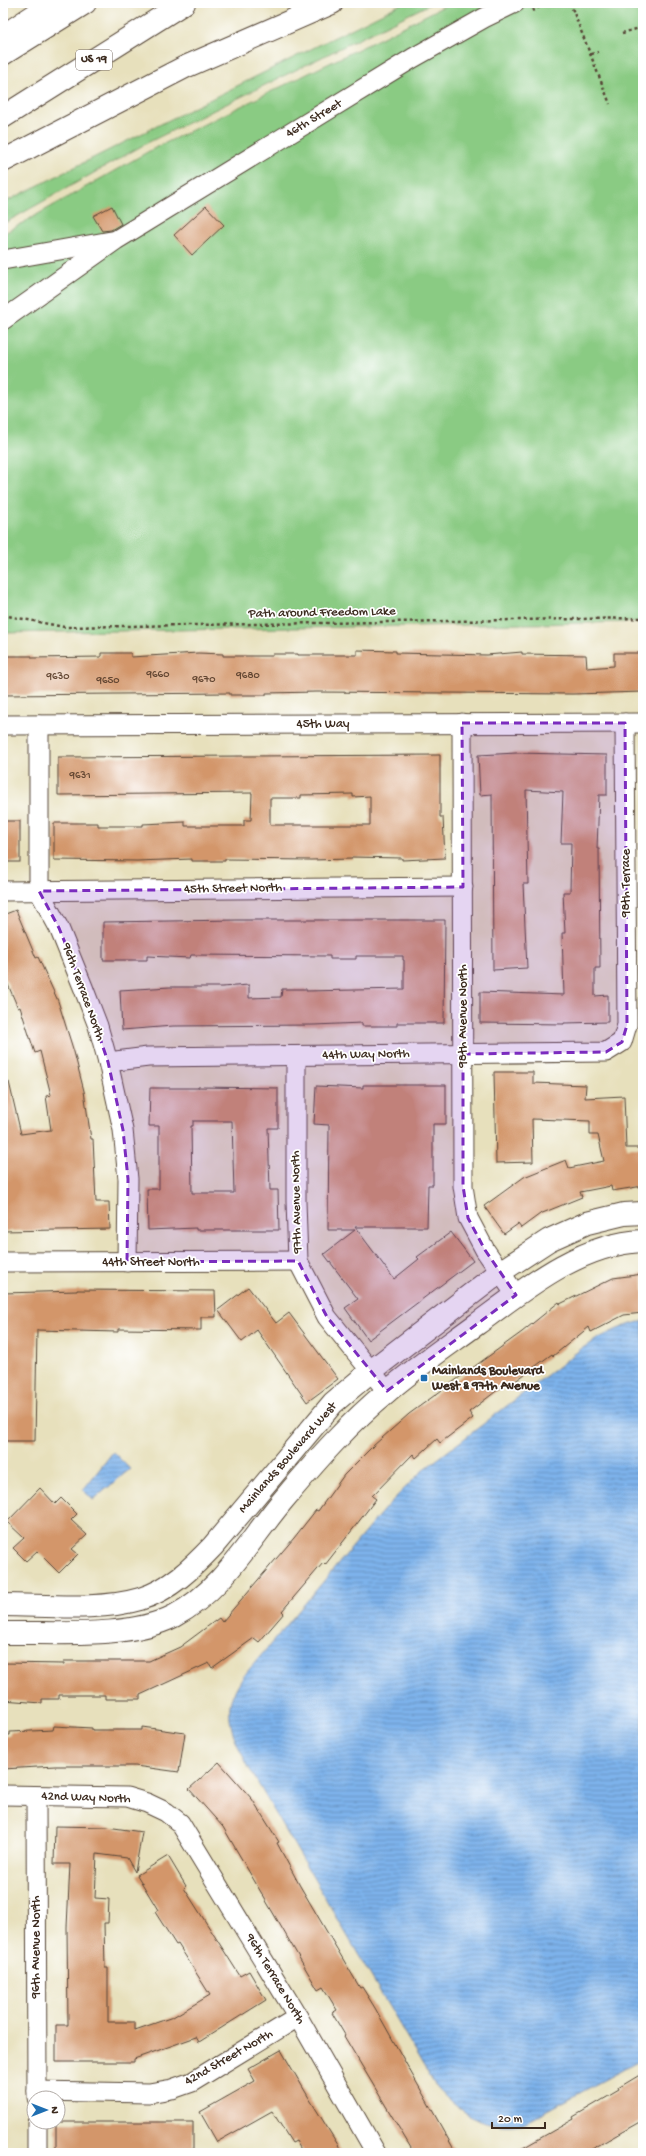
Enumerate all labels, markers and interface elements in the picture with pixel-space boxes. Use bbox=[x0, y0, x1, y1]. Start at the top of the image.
road number: US 19 bbox=[76, 50, 112, 70]
street label: 46th Street bbox=[283, 96, 346, 142]
street label: Path around Freedom Lake bbox=[247, 604, 396, 622]
house number: 9660 bbox=[146, 669, 169, 681]
house number: 9680 bbox=[235, 670, 260, 682]
house number: 9630 bbox=[45, 671, 70, 683]
house number: 9670 bbox=[191, 674, 216, 686]
house number: 9650 bbox=[95, 675, 120, 687]
street label: 45th Way bbox=[296, 717, 350, 732]
house number: 9631 bbox=[68, 770, 91, 782]
street label: 98th Terrace bbox=[619, 849, 634, 918]
street label: 45th Street North bbox=[184, 881, 282, 897]
street label: 96th Terrace North bbox=[58, 940, 108, 1043]
street label: 98th Avenue North bbox=[456, 964, 471, 1069]
street label: 44th Way North bbox=[322, 1047, 410, 1063]
street label: 97th Avenue North bbox=[289, 1150, 305, 1255]
street label: 44th Street North bbox=[102, 1255, 200, 1270]
place label: Mainlands Boulevard West & 97th Avenue bbox=[431, 1364, 545, 1394]
marker: Mainlands Boulevard West & 97th Avenue bbox=[419, 1373, 429, 1383]
street label: Mainlands Boulevard West bbox=[236, 1398, 341, 1517]
street label: 42nd Way North bbox=[41, 1789, 131, 1807]
street label: 96th Avenue North bbox=[29, 1896, 44, 1999]
street label: 96th Terrace North bbox=[242, 1930, 308, 2027]
street label: 42nd Street North bbox=[182, 2027, 276, 2089]
north arrow bbox=[26, 2090, 66, 2130]
scale bar bbox=[492, 2104, 545, 2130]
text: N bbox=[48, 2106, 60, 2114]
text: 20 m bbox=[498, 2113, 523, 2127]

